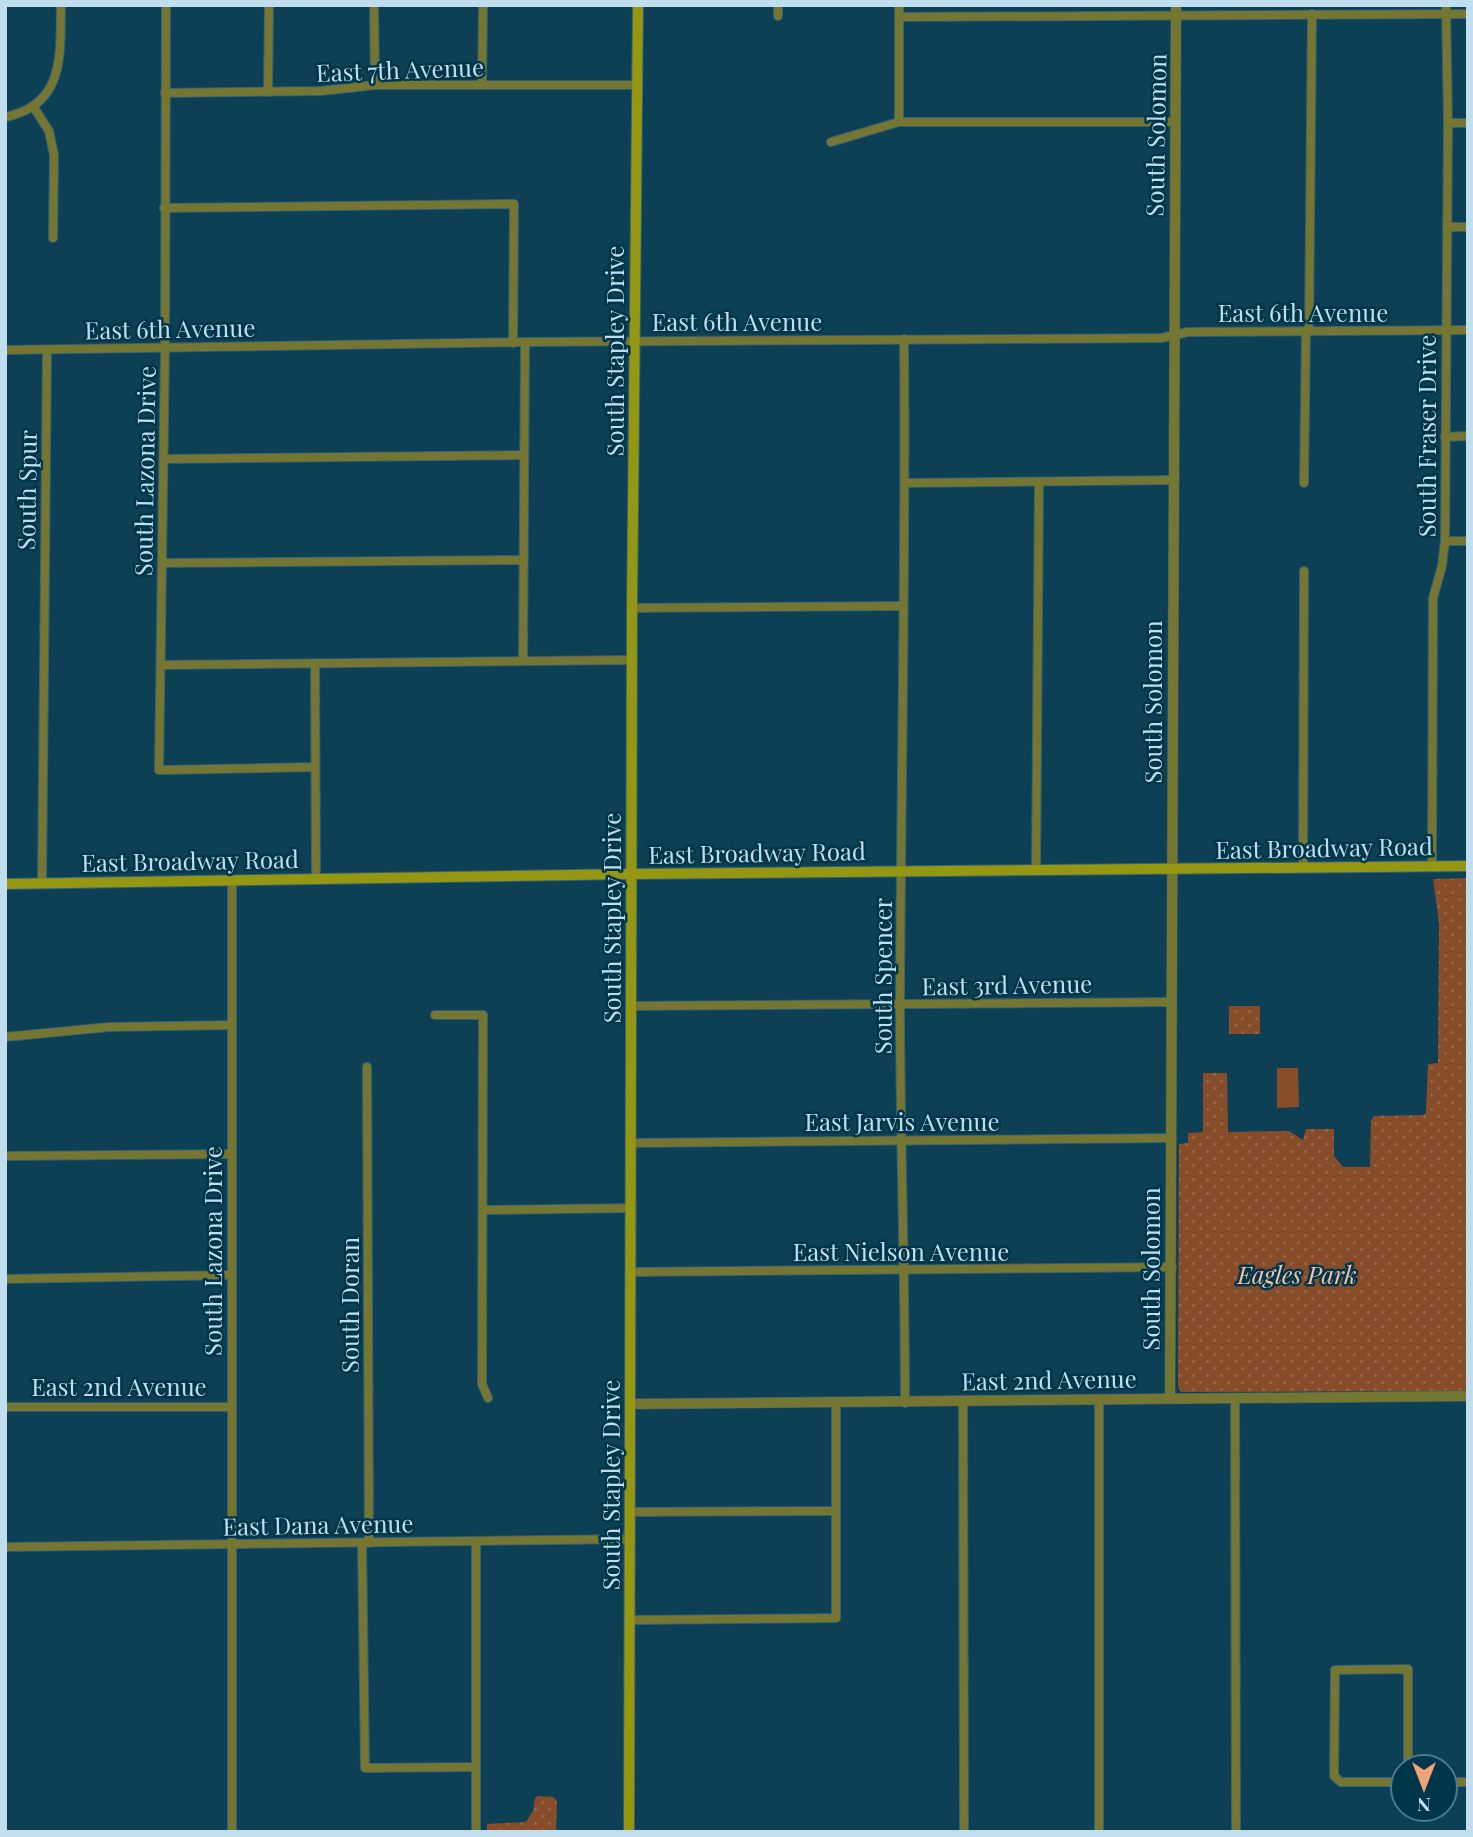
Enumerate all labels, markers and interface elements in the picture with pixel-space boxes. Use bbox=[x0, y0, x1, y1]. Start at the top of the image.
street label: East 7th Avenue bbox=[315, 50, 485, 88]
street label: South Solomon bbox=[1138, 53, 1172, 217]
street label: South Stapley Drive bbox=[598, 246, 630, 456]
street label: East 6th Avenue bbox=[1218, 296, 1388, 328]
street label: East 6th Avenue bbox=[652, 305, 822, 337]
street label: East 6th Avenue bbox=[84, 311, 256, 345]
street label: South Fraser Drive bbox=[1410, 335, 1442, 537]
street label: South Lazona Drive bbox=[126, 366, 162, 576]
street label: South Spur bbox=[9, 429, 43, 550]
street label: South Solomon bbox=[1136, 620, 1168, 784]
street label: South Stapley Drive bbox=[595, 813, 627, 1023]
street label: East Broadway Road bbox=[1215, 829, 1433, 865]
street label: East Broadway Road bbox=[648, 834, 866, 870]
street label: East Broadway Road bbox=[81, 842, 299, 878]
street label: South Spencer bbox=[866, 897, 898, 1054]
street label: East 3rd Avenue bbox=[921, 967, 1093, 1001]
street label: East Jarvis Avenue bbox=[804, 1105, 1000, 1137]
street label: South Lazona Drive bbox=[196, 1146, 228, 1356]
street label: South Solomon bbox=[1134, 1187, 1166, 1351]
street label: East Nielson Avenue bbox=[793, 1235, 1009, 1267]
street label: South Doran bbox=[333, 1237, 365, 1373]
park label: Eagles Park bbox=[1236, 1258, 1357, 1290]
street label: East 2nd Avenue bbox=[961, 1361, 1137, 1397]
street label: East 2nd Avenue bbox=[31, 1370, 207, 1402]
street label: South Stapley Drive bbox=[594, 1380, 626, 1590]
street label: East Dana Avenue bbox=[222, 1506, 414, 1542]
north arrow bbox=[1389, 1753, 1459, 1823]
text: N bbox=[1417, 1793, 1431, 1819]

